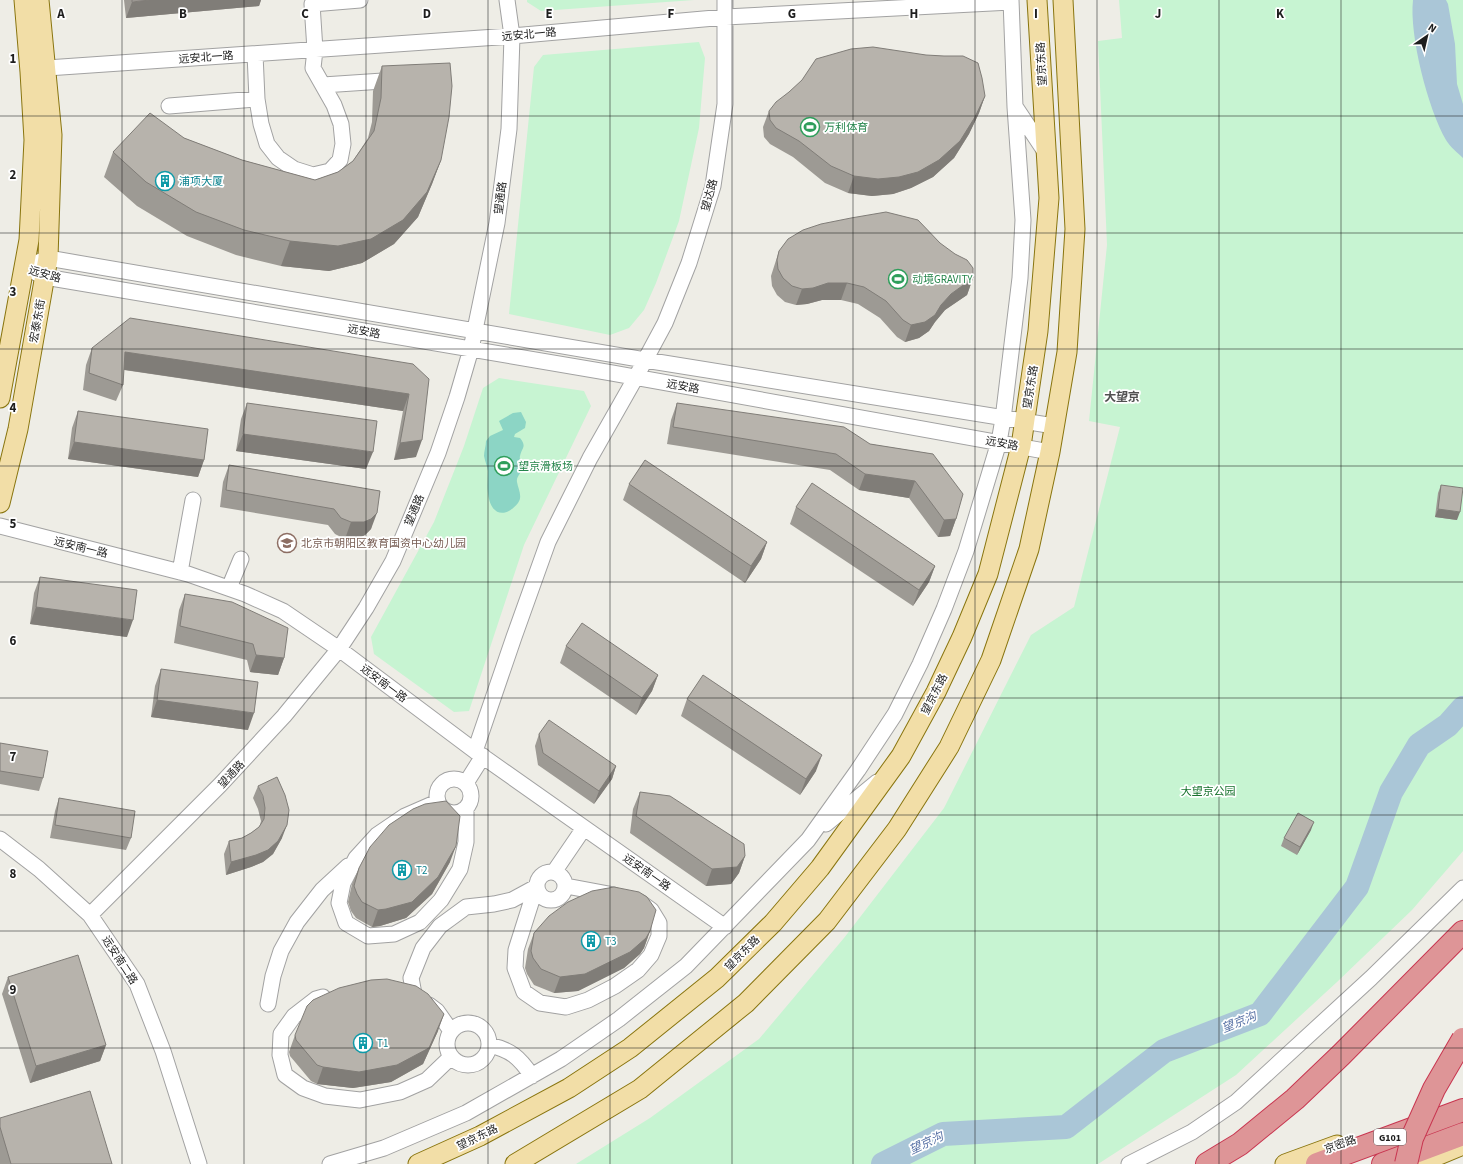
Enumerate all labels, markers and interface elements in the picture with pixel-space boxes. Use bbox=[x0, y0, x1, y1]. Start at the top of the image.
text: A bbox=[56, 5, 65, 23]
text: B bbox=[179, 5, 187, 23]
text: C bbox=[301, 5, 309, 23]
text: D bbox=[423, 5, 431, 23]
text: E bbox=[545, 5, 553, 23]
text: F bbox=[668, 5, 675, 23]
text: G bbox=[788, 5, 796, 23]
text: H bbox=[910, 5, 918, 23]
text: I bbox=[1034, 5, 1038, 23]
text: J bbox=[1155, 5, 1161, 23]
text: K bbox=[1276, 5, 1285, 23]
north arrow bbox=[1407, 16, 1447, 56]
text: N bbox=[1425, 20, 1440, 36]
street label: 远安北一路 bbox=[501, 25, 557, 44]
street label: 望京东路 bbox=[1033, 42, 1050, 86]
street label: 远安北一路 bbox=[178, 48, 234, 67]
text: 1 bbox=[10, 50, 17, 68]
sports icon: 万利体育 bbox=[799, 116, 821, 138]
place label: 万利体育 bbox=[824, 120, 868, 135]
text: 2 bbox=[10, 166, 17, 184]
building icon: 浦项大厦 bbox=[154, 170, 176, 192]
place label: 浦项大厦 bbox=[179, 174, 223, 189]
street label: 望达路 bbox=[698, 177, 721, 213]
street label: 望通路 bbox=[491, 181, 510, 215]
street label: 远安路 bbox=[27, 263, 63, 286]
sports icon: 动境GRAVITY bbox=[887, 268, 909, 290]
place label: 动境GRAVITY bbox=[912, 272, 973, 287]
text: 3 bbox=[10, 283, 17, 301]
street label: 宏泰东街 bbox=[26, 298, 49, 344]
street label: 远安路 bbox=[346, 321, 381, 342]
street label: 望京东路 bbox=[1020, 364, 1041, 410]
street label: 远安路 bbox=[665, 376, 700, 397]
district label: 大望京 bbox=[1104, 389, 1140, 406]
text: 4 bbox=[10, 399, 17, 417]
street label: 远安路 bbox=[984, 433, 1019, 454]
sports icon: 望京滑板场 bbox=[493, 455, 515, 477]
place label: 望京滑板场 bbox=[518, 459, 573, 474]
street label: 望通路 bbox=[401, 492, 428, 528]
text: 5 bbox=[10, 515, 17, 533]
school or university icon: 北京市朝阳区教育国资中心幼儿园 bbox=[276, 532, 298, 554]
street label: 远安南一路 bbox=[52, 534, 109, 561]
place label: 北京市朝阳区教育国资中心幼儿园 bbox=[301, 536, 466, 551]
text: 6 bbox=[10, 632, 17, 650]
street label: 远安南一路 bbox=[357, 661, 410, 706]
street label: 望京东路 bbox=[918, 671, 951, 717]
text: 7 bbox=[10, 748, 17, 766]
street label: 望通路 bbox=[215, 757, 248, 792]
park label: 大望京公园 bbox=[1181, 784, 1236, 799]
street label: 远安南一路 bbox=[620, 850, 674, 894]
building icon: T2 bbox=[391, 859, 413, 881]
place label: T2 bbox=[416, 863, 427, 878]
text: 8 bbox=[10, 865, 17, 883]
building icon: T3 bbox=[580, 930, 602, 952]
street label: 望京东路 bbox=[721, 932, 763, 974]
street label: 远安南二路 bbox=[98, 933, 141, 987]
place label: T3 bbox=[605, 934, 616, 949]
text: 9 bbox=[10, 981, 17, 999]
water label: 望京沟 bbox=[1219, 1007, 1261, 1037]
building icon: T1 bbox=[352, 1032, 374, 1054]
place label: T1 bbox=[377, 1036, 388, 1051]
street label: 望京东路 bbox=[454, 1121, 500, 1154]
water label: 望京沟 bbox=[906, 1127, 948, 1159]
road number: G101 bbox=[1374, 1129, 1406, 1145]
street label: 京密路 bbox=[1322, 1132, 1358, 1157]

